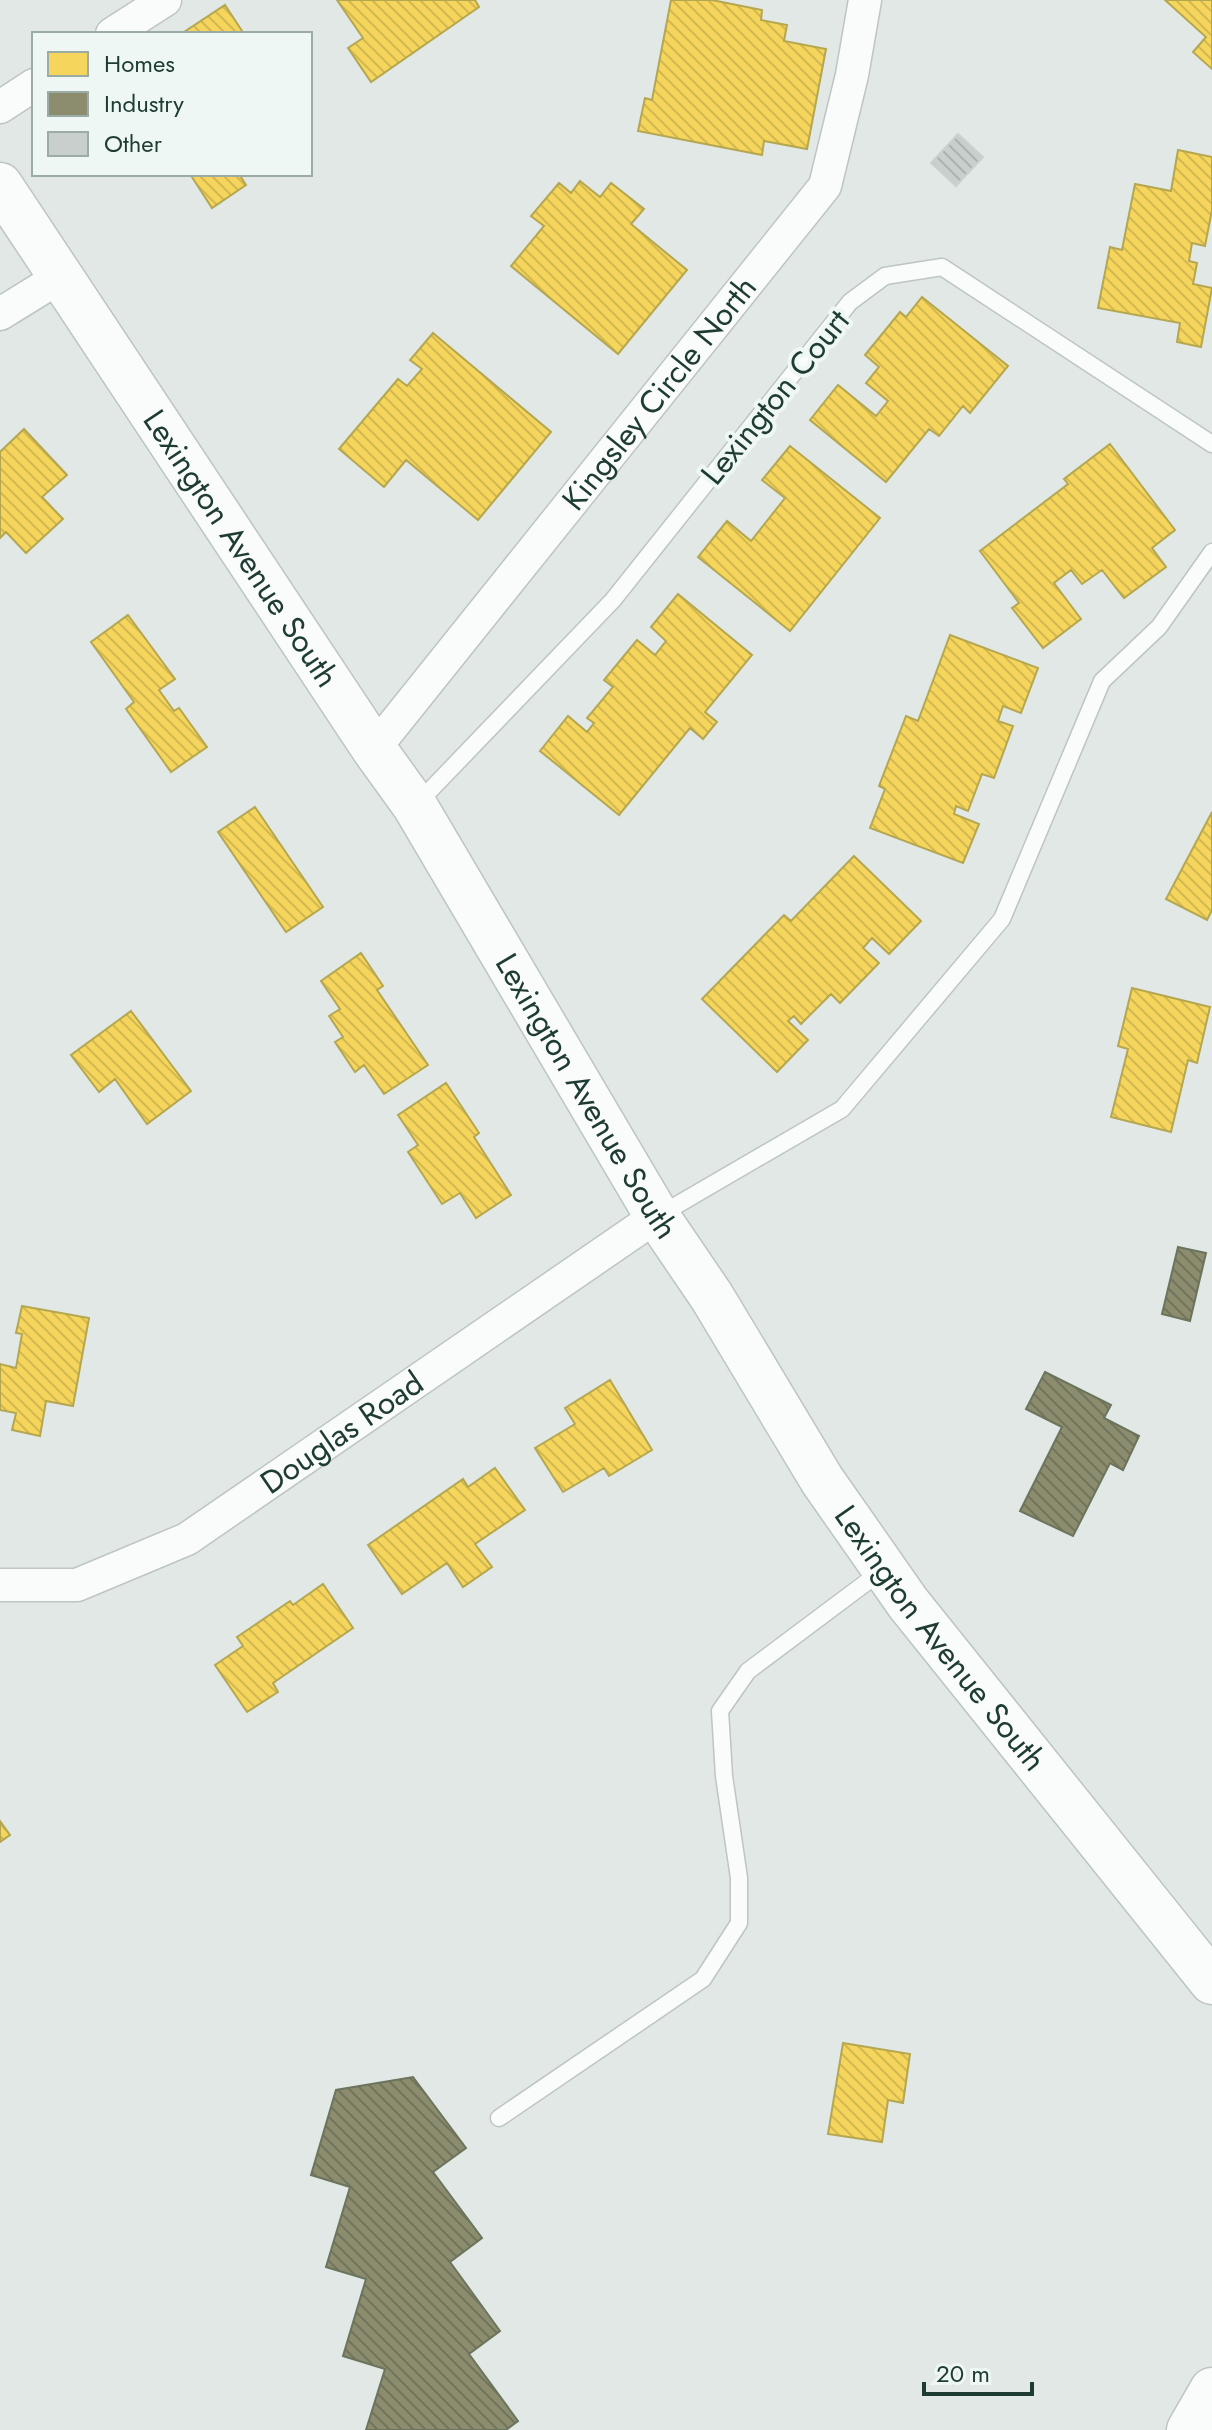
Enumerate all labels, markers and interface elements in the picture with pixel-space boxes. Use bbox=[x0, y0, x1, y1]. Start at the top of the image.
legend bbox=[32, 32, 312, 176]
text: Homes bbox=[104, 46, 175, 81]
text: Industry bbox=[104, 86, 184, 121]
text: Other bbox=[104, 126, 163, 161]
street label: Kingsley Circle North bbox=[551, 266, 767, 520]
street label: Lexington Court bbox=[690, 299, 860, 494]
street label: Lexington Avenue South bbox=[132, 400, 350, 696]
street label: Lexington Avenue South bbox=[484, 945, 689, 1248]
street label: Douglas Road bbox=[251, 1360, 433, 1505]
street label: Lexington Avenue South bbox=[823, 1496, 1057, 1781]
scale bar bbox=[924, 2346, 1032, 2396]
text: 20 m bbox=[936, 2356, 990, 2391]

